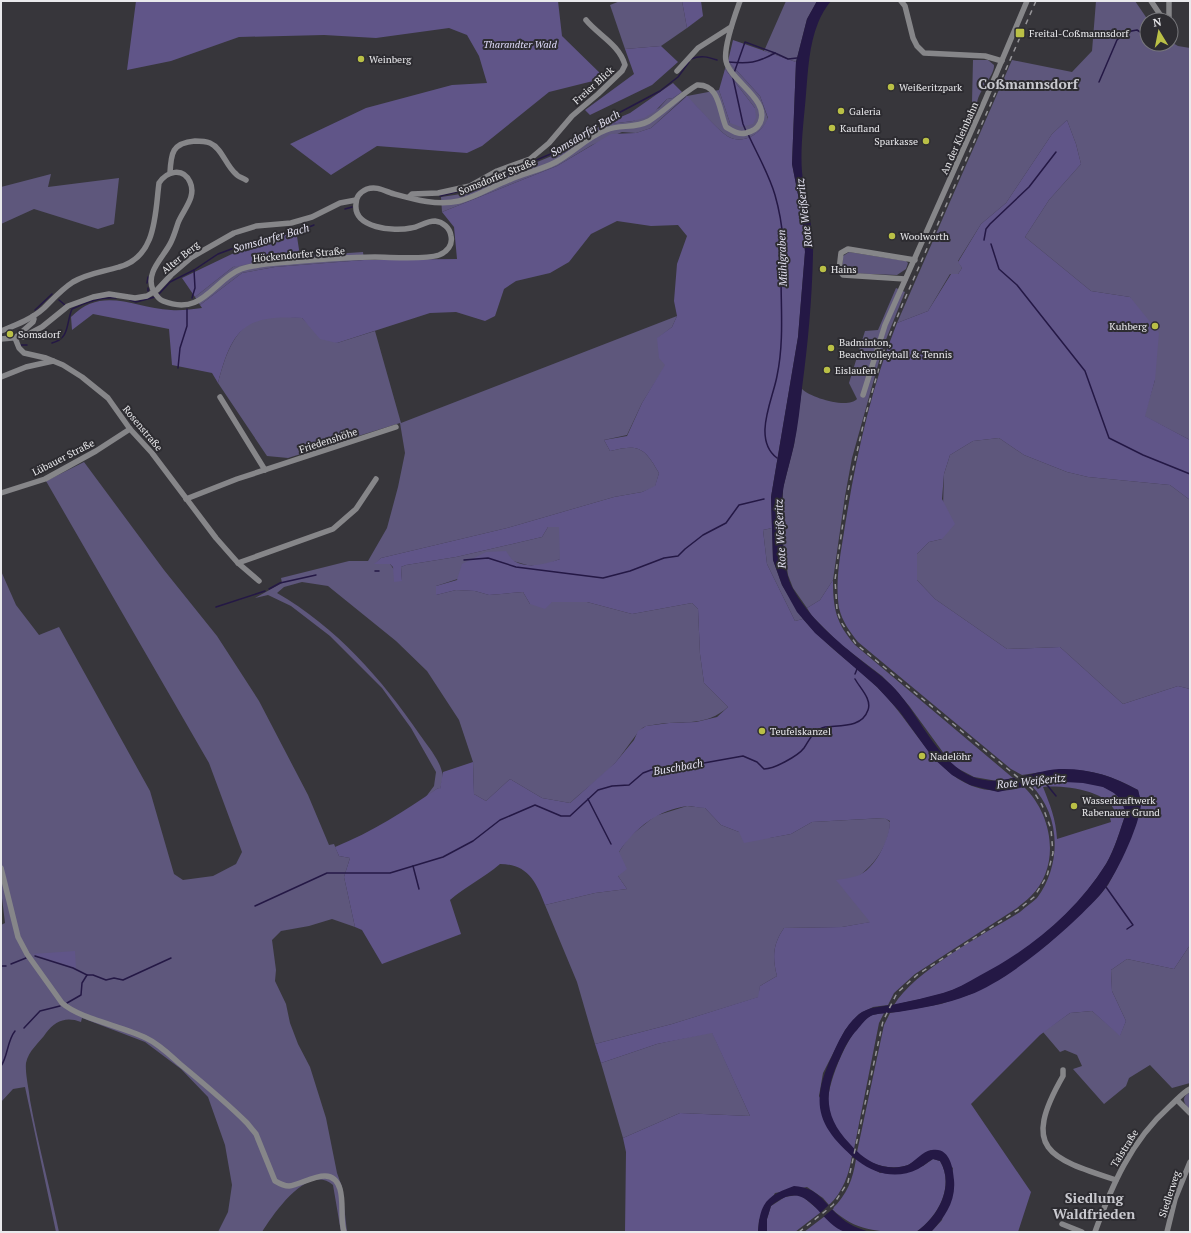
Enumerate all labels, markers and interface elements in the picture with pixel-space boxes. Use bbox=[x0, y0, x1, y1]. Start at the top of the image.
north arrow bbox=[1139, 12, 1179, 52]
text: N bbox=[1152, 14, 1163, 30]
marker: Freital-Coßmannsdorf bbox=[1014, 27, 1026, 39]
place label: Freital-Coßmannsdorf bbox=[1029, 27, 1129, 40]
park label: Tharandter Wald bbox=[483, 38, 557, 51]
place label: Weinberg bbox=[369, 53, 412, 66]
marker: Weinberg bbox=[356, 54, 366, 64]
street label: Freier Blick bbox=[570, 63, 617, 107]
district label: Coßmannsdorf bbox=[978, 74, 1080, 93]
place label: Weißeritzpark bbox=[899, 81, 963, 94]
marker: Weißeritzpark bbox=[886, 82, 896, 92]
street label: An der Kleinbahn bbox=[938, 100, 981, 176]
place label: Galeria bbox=[849, 105, 881, 118]
marker: Galeria bbox=[836, 106, 846, 116]
water label: Somsdorfer Bach bbox=[548, 107, 622, 159]
place label: Kaufland bbox=[840, 122, 880, 135]
marker: Kaufland bbox=[827, 123, 837, 133]
place label: Sparkasse bbox=[874, 135, 918, 148]
marker: Sparkasse bbox=[921, 136, 931, 146]
street label: Somsdorfer Straße bbox=[456, 155, 538, 198]
water label: Rote Weißeritz bbox=[793, 177, 815, 249]
water label: Somsdorfer Bach bbox=[231, 220, 311, 256]
water label: Mühlgraben bbox=[774, 229, 790, 288]
place label: Woolworth bbox=[900, 230, 949, 243]
marker: Woolworth bbox=[887, 231, 897, 241]
street label: Alter Berg bbox=[159, 238, 203, 277]
street label: Höckendorfer Straße bbox=[252, 244, 346, 265]
place label: Hains bbox=[831, 263, 857, 276]
marker: Hains bbox=[818, 264, 828, 274]
place label: Kuhberg bbox=[1109, 320, 1148, 333]
marker: Kuhberg bbox=[1150, 321, 1160, 331]
place label: Somsdorf bbox=[18, 328, 61, 341]
marker: Somsdorf bbox=[5, 329, 15, 339]
place label: Badminton, Beachvolleyball & Tennis bbox=[839, 336, 952, 361]
marker: Badminton, Beachvolleyball & Tennis bbox=[826, 343, 836, 353]
place label: Eislaufen bbox=[835, 364, 876, 377]
marker: Eislaufen bbox=[822, 365, 832, 375]
street label: Rosenstraße bbox=[120, 403, 165, 454]
street label: Friedenshöhe bbox=[297, 425, 359, 456]
street label: Lübauer Straße bbox=[30, 436, 97, 479]
water label: Rote Weißeritz bbox=[771, 498, 789, 570]
place label: Teufelskanzel bbox=[770, 725, 831, 738]
marker: Teufelskanzel bbox=[757, 726, 767, 736]
place label: Nadelöhr bbox=[930, 750, 971, 763]
marker: Nadelöhr bbox=[917, 751, 927, 761]
water label: Buschbach bbox=[651, 756, 704, 778]
water label: Rote Weißeritz bbox=[995, 770, 1067, 792]
place label: Wasserkraftwerk Rabenauer Grund bbox=[1082, 794, 1160, 819]
marker: Wasserkraftwerk Rabenauer Grund bbox=[1069, 801, 1079, 811]
street label: Talstraße bbox=[1108, 1127, 1141, 1170]
street label: Siedlerweg bbox=[1156, 1168, 1183, 1219]
district label: Siedlung Waldfrieden bbox=[1053, 1188, 1135, 1223]

